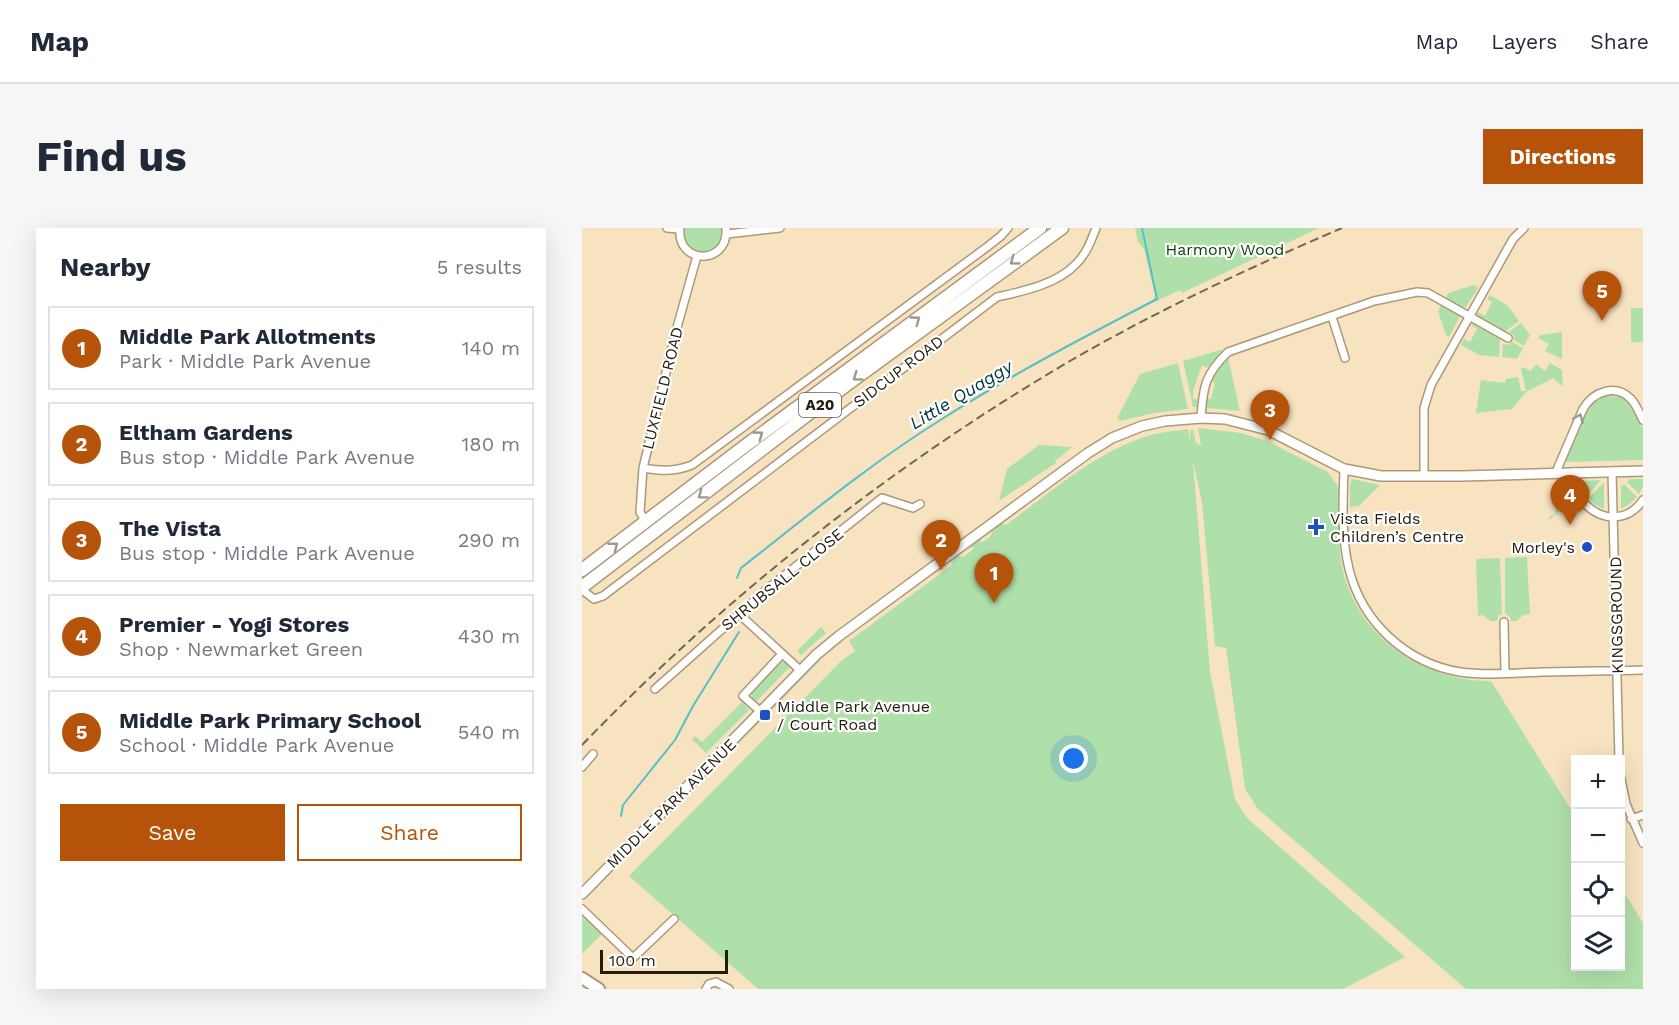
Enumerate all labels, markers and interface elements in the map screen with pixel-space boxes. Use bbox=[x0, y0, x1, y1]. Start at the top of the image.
text: Map bbox=[30, 25, 89, 58]
text: Map bbox=[1415, 29, 1458, 54]
text: Layers bbox=[1491, 29, 1557, 54]
text: Share bbox=[1590, 29, 1649, 54]
button: Directions bbox=[1483, 129, 1643, 184]
text: Find us bbox=[36, 132, 187, 181]
park label: Harmony Wood bbox=[1166, 240, 1284, 259]
text: Nearby bbox=[60, 252, 151, 282]
one-way arrow bbox=[1010, 254, 1021, 265]
text: 5 results bbox=[437, 255, 522, 279]
pin: 5 bbox=[1582, 272, 1622, 321]
one-way arrow bbox=[910, 316, 921, 327]
text: Middle Park Allotments bbox=[119, 324, 376, 349]
street label: LUXFIELD ROAD bbox=[638, 325, 687, 451]
street label: SIDCUP ROAD bbox=[849, 331, 947, 411]
text: 1 bbox=[77, 336, 86, 360]
text: 140 m bbox=[462, 336, 520, 360]
text: Park · Middle Park Avenue bbox=[119, 349, 371, 373]
water label: Little Quaggy bbox=[905, 355, 1018, 434]
one-way arrow bbox=[853, 370, 864, 381]
pin: 3 bbox=[1250, 390, 1290, 440]
road number: A20 bbox=[799, 393, 841, 417]
one-way arrow bbox=[1572, 414, 1584, 425]
text: Eltham Gardens bbox=[119, 420, 293, 445]
text: 2 bbox=[76, 432, 87, 456]
text: 180 m bbox=[462, 432, 520, 456]
one-way arrow bbox=[753, 432, 764, 443]
text: Bus stop · Middle Park Avenue bbox=[119, 445, 415, 469]
pin: 4 bbox=[1550, 476, 1590, 525]
one-way arrow bbox=[698, 488, 709, 499]
place label: Vista Fields Children’s Centre bbox=[1330, 509, 1464, 546]
text: The Vista bbox=[119, 516, 221, 541]
marker: Vista Fields Children’s Centre bbox=[1307, 518, 1325, 536]
pin: 2 bbox=[922, 520, 960, 570]
street label: SHRUBSALL CLOSE bbox=[717, 524, 847, 635]
text: 3 bbox=[76, 528, 87, 552]
text: 290 m bbox=[458, 528, 520, 552]
place label: Morley's bbox=[1511, 538, 1575, 557]
marker: Morley's bbox=[1580, 540, 1594, 554]
text: Bus stop · Middle Park Avenue bbox=[119, 541, 415, 565]
one-way arrow bbox=[607, 542, 618, 553]
pin: 1 bbox=[974, 554, 1014, 603]
street label: KINGSGROUND bbox=[1606, 556, 1627, 674]
text: Premier - Yogi Stores bbox=[119, 612, 349, 637]
text: 4 bbox=[75, 624, 88, 648]
text: 430 m bbox=[458, 624, 520, 648]
text: Shop · Newmarket Green bbox=[119, 637, 363, 661]
place label: Middle Park Avenue / Court Road bbox=[777, 697, 930, 734]
text: Middle Park Primary School bbox=[119, 708, 421, 733]
marker: Middle Park Avenue / Court Road bbox=[758, 708, 772, 722]
text: 5 bbox=[76, 720, 87, 744]
text: 540 m bbox=[458, 720, 520, 744]
text: School · Middle Park Avenue bbox=[119, 733, 394, 757]
street label: MIDDLE PARK AVENUE bbox=[603, 735, 740, 872]
your location bbox=[1059, 744, 1088, 773]
map controls bbox=[1571, 755, 1625, 971]
button: + bbox=[1571, 755, 1625, 809]
button: Save bbox=[60, 804, 285, 861]
button: Share bbox=[297, 804, 522, 861]
button: − bbox=[1571, 809, 1625, 863]
button: locate bbox=[1571, 863, 1625, 917]
button: layers bbox=[1571, 917, 1625, 971]
scale bar bbox=[600, 947, 728, 974]
text: 100 m bbox=[609, 951, 656, 970]

